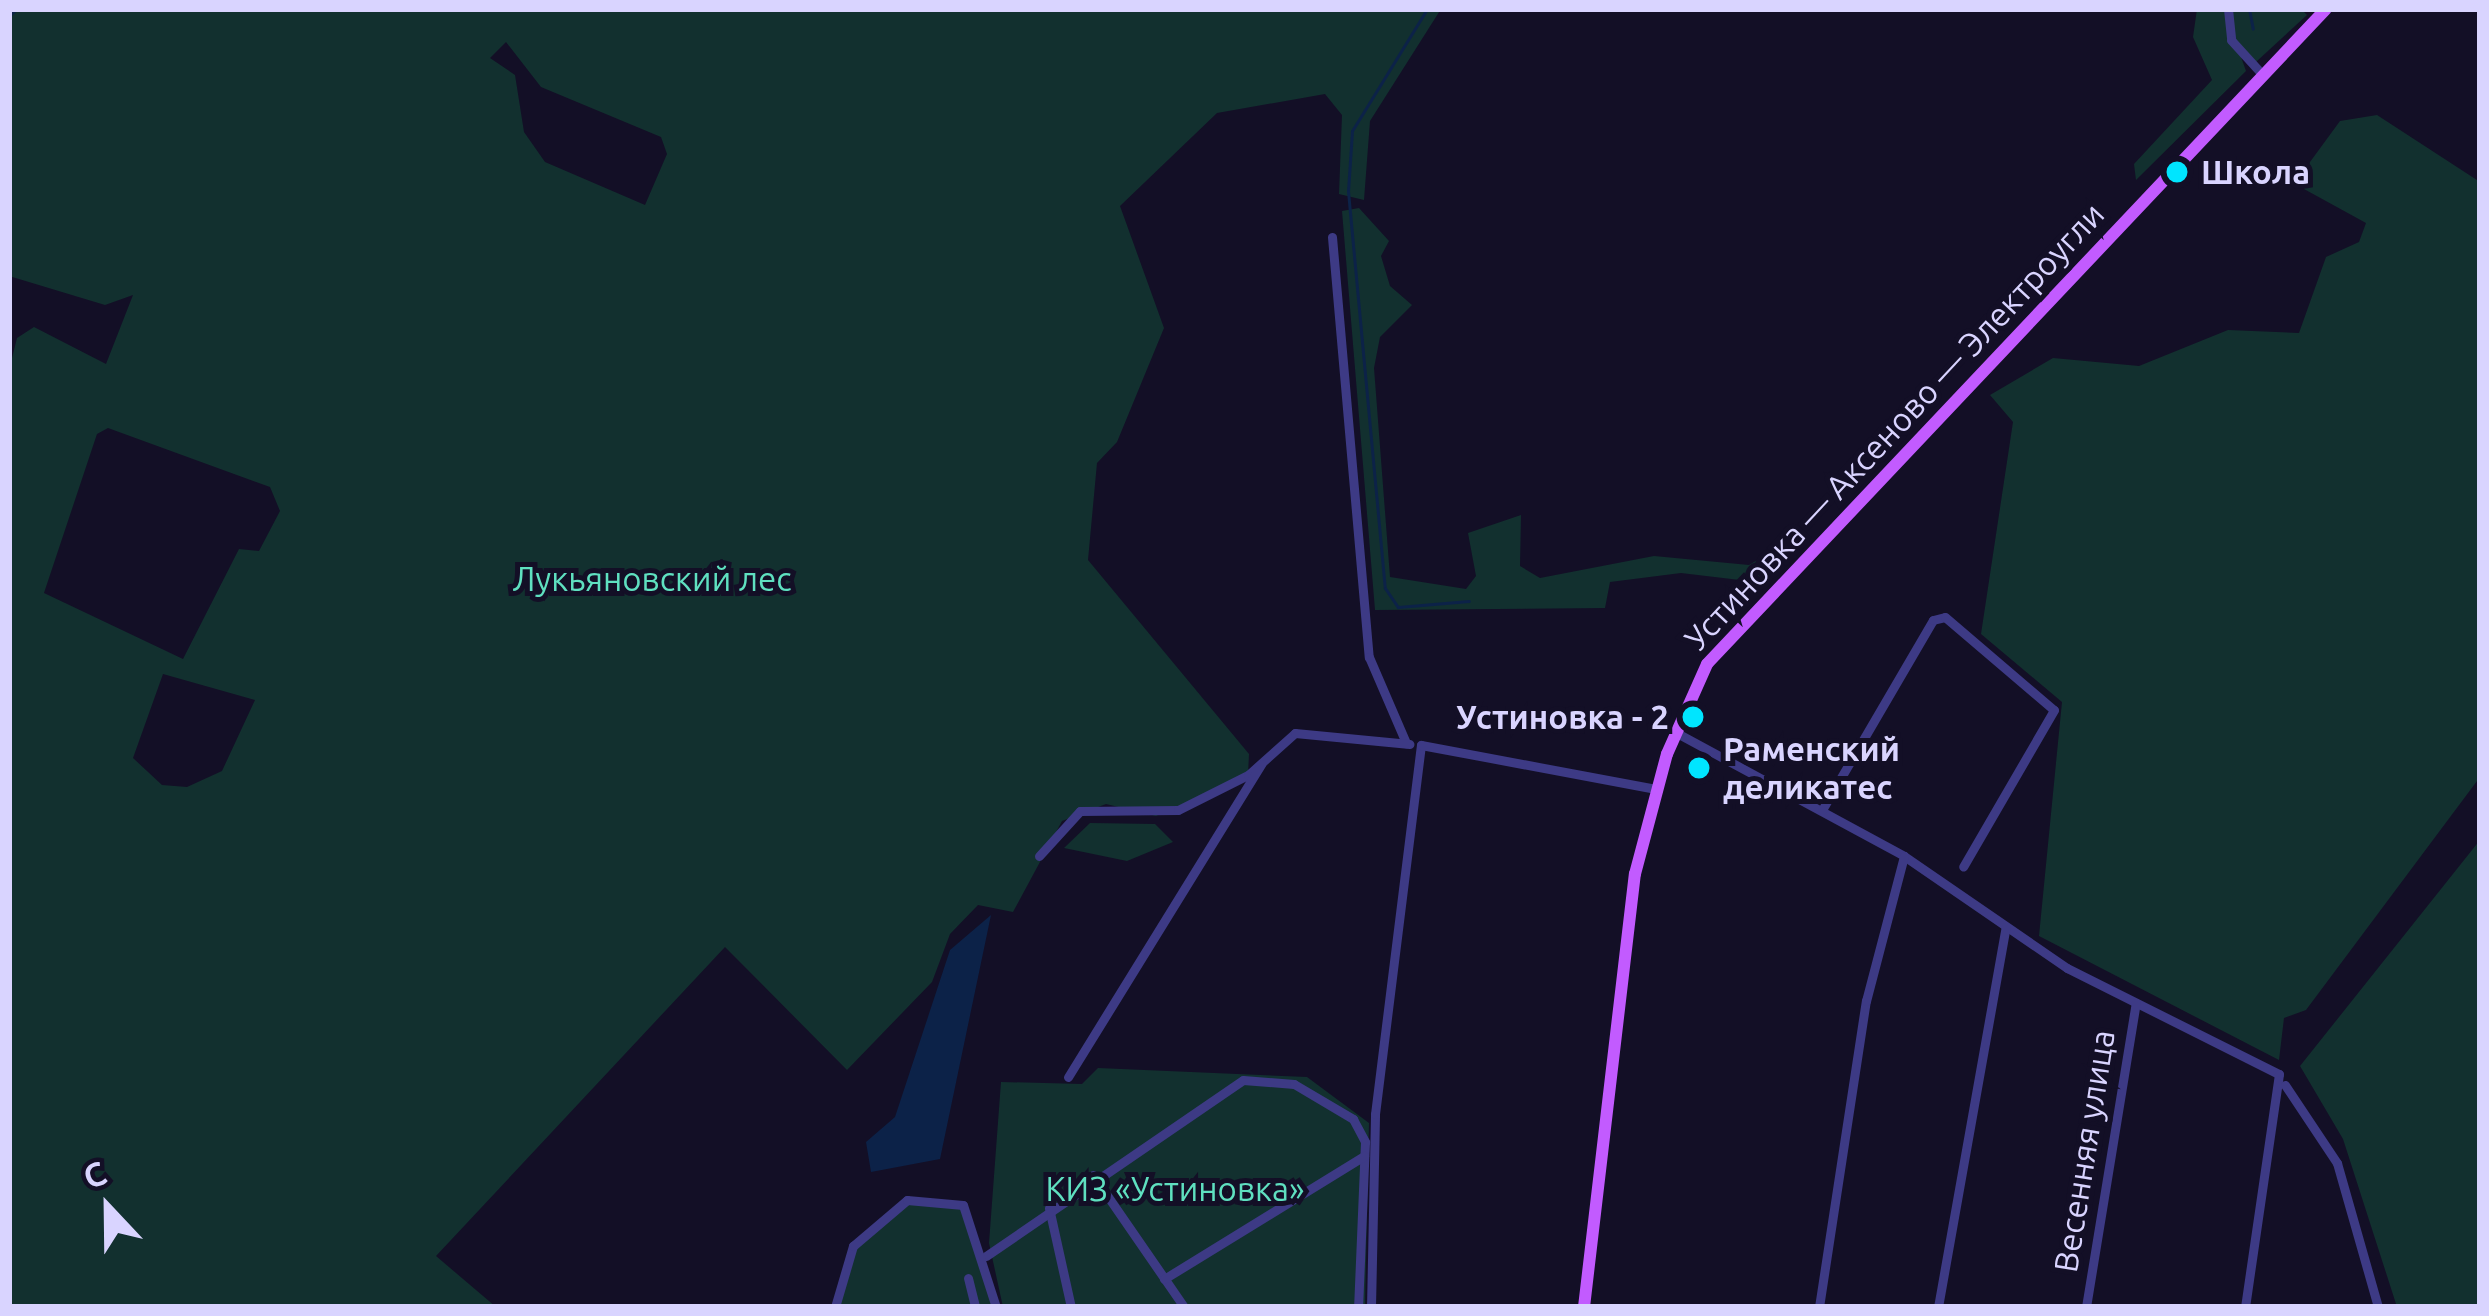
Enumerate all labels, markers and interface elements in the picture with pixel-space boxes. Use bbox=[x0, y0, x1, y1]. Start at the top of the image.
place label: Школа bbox=[2201, 152, 2310, 192]
marker: Школа bbox=[2164, 159, 2190, 185]
street label: Устиновка — Аксеново — Электроугли bbox=[1676, 194, 2112, 658]
park label: Лукьяновский лес bbox=[512, 559, 792, 599]
place label: Устиновка - 2 bbox=[1456, 697, 1669, 737]
marker: Устиновка - 2 bbox=[1680, 704, 1706, 730]
place label: Раменский деликатес bbox=[1723, 729, 1900, 807]
marker: Раменский деликатес bbox=[1686, 755, 1712, 781]
street label: Весенняя улица bbox=[2045, 1027, 2123, 1275]
north arrow bbox=[48, 1148, 168, 1268]
text: С bbox=[78, 1153, 111, 1195]
park label: КИЗ «Устиновка» bbox=[1045, 1169, 1305, 1209]

